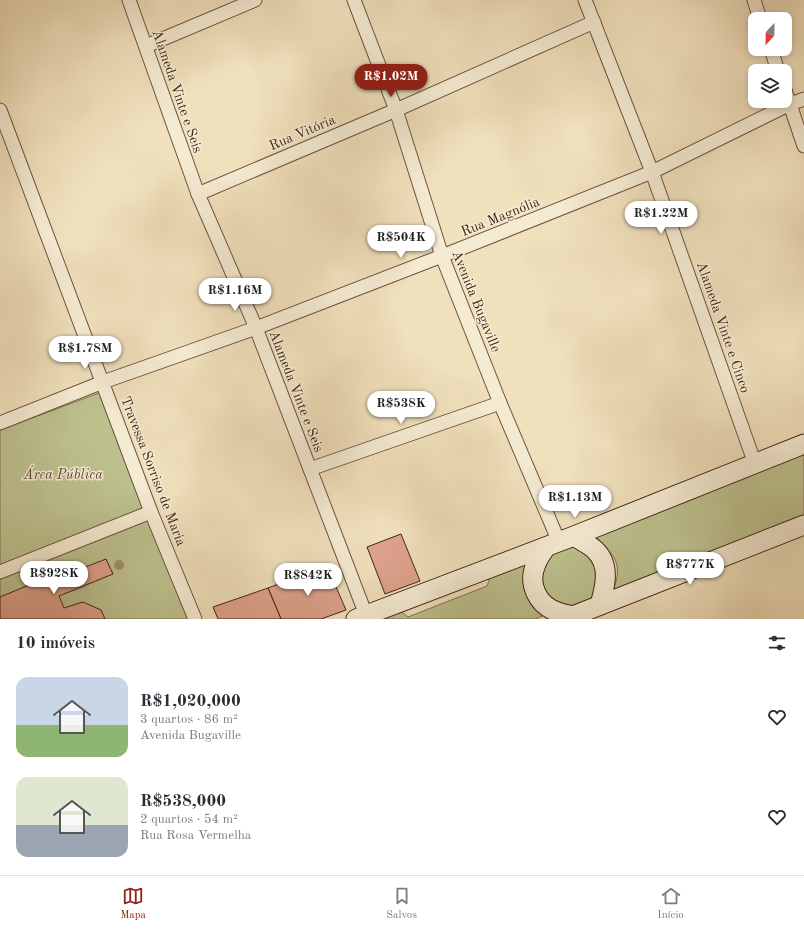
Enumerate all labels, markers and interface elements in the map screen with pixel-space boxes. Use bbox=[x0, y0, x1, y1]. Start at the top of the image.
north arrow bbox=[748, 12, 792, 56]
map controls bbox=[748, 12, 792, 108]
street label: Alameda Vinte e Seis bbox=[149, 28, 205, 155]
pin: R$1.02M bbox=[354, 64, 428, 98]
button: layers bbox=[748, 64, 792, 108]
text: R$1.02M bbox=[364, 70, 418, 83]
street label: Rua Vitória bbox=[267, 113, 338, 153]
street label: Rua Magnólia bbox=[459, 195, 542, 239]
pin: R$1.22M bbox=[624, 201, 698, 235]
text: R$1.22M bbox=[634, 207, 688, 220]
pin: R$504K bbox=[368, 225, 434, 259]
text: R$504K bbox=[376, 231, 426, 244]
street label: Avenida Bugaville bbox=[449, 248, 503, 354]
street label: Alameda Vinte e Cinco bbox=[694, 260, 752, 395]
pin: R$1.16M bbox=[198, 278, 272, 312]
text: R$1.16M bbox=[208, 284, 262, 297]
street label: Alameda Vinte e Seis bbox=[266, 329, 326, 454]
pin: R$1.78M bbox=[48, 336, 122, 370]
text: R$1.78M bbox=[58, 342, 112, 355]
pin: R$538K bbox=[368, 391, 434, 425]
street label: Travessa Sorriso de Maria bbox=[118, 395, 188, 548]
text: R$538K bbox=[376, 397, 426, 410]
park label: Área Pública bbox=[22, 465, 103, 482]
pin: R$1.13M bbox=[538, 485, 612, 519]
text: R$1.13M bbox=[548, 491, 602, 504]
pin: R$777K bbox=[657, 552, 723, 586]
text: R$777K bbox=[665, 558, 715, 571]
pin: R$928K bbox=[21, 561, 87, 595]
pin: R$842K bbox=[275, 563, 341, 597]
text: R$928K bbox=[29, 567, 79, 580]
text: R$842K bbox=[283, 569, 333, 582]
icon: filters bbox=[766, 632, 788, 654]
text: 10 imóveis bbox=[16, 635, 95, 652]
icon: home bbox=[48, 693, 96, 741]
text: R$1,020,000 bbox=[140, 693, 241, 710]
icon: heart bbox=[766, 706, 788, 728]
text: 3 quartos · 86 m² bbox=[140, 713, 238, 726]
text: Avenida Bugaville bbox=[140, 729, 241, 742]
icon: home bbox=[48, 793, 96, 841]
text: R$538,000 bbox=[140, 793, 226, 810]
icon: heart bbox=[766, 806, 788, 828]
text: 2 quartos · 54 m² bbox=[140, 813, 238, 826]
text: Rua Rosa Vermelha bbox=[140, 829, 251, 842]
tab: Mapa bbox=[120, 885, 146, 923]
tab: Salvos bbox=[386, 885, 417, 923]
tab: Início bbox=[657, 885, 684, 923]

